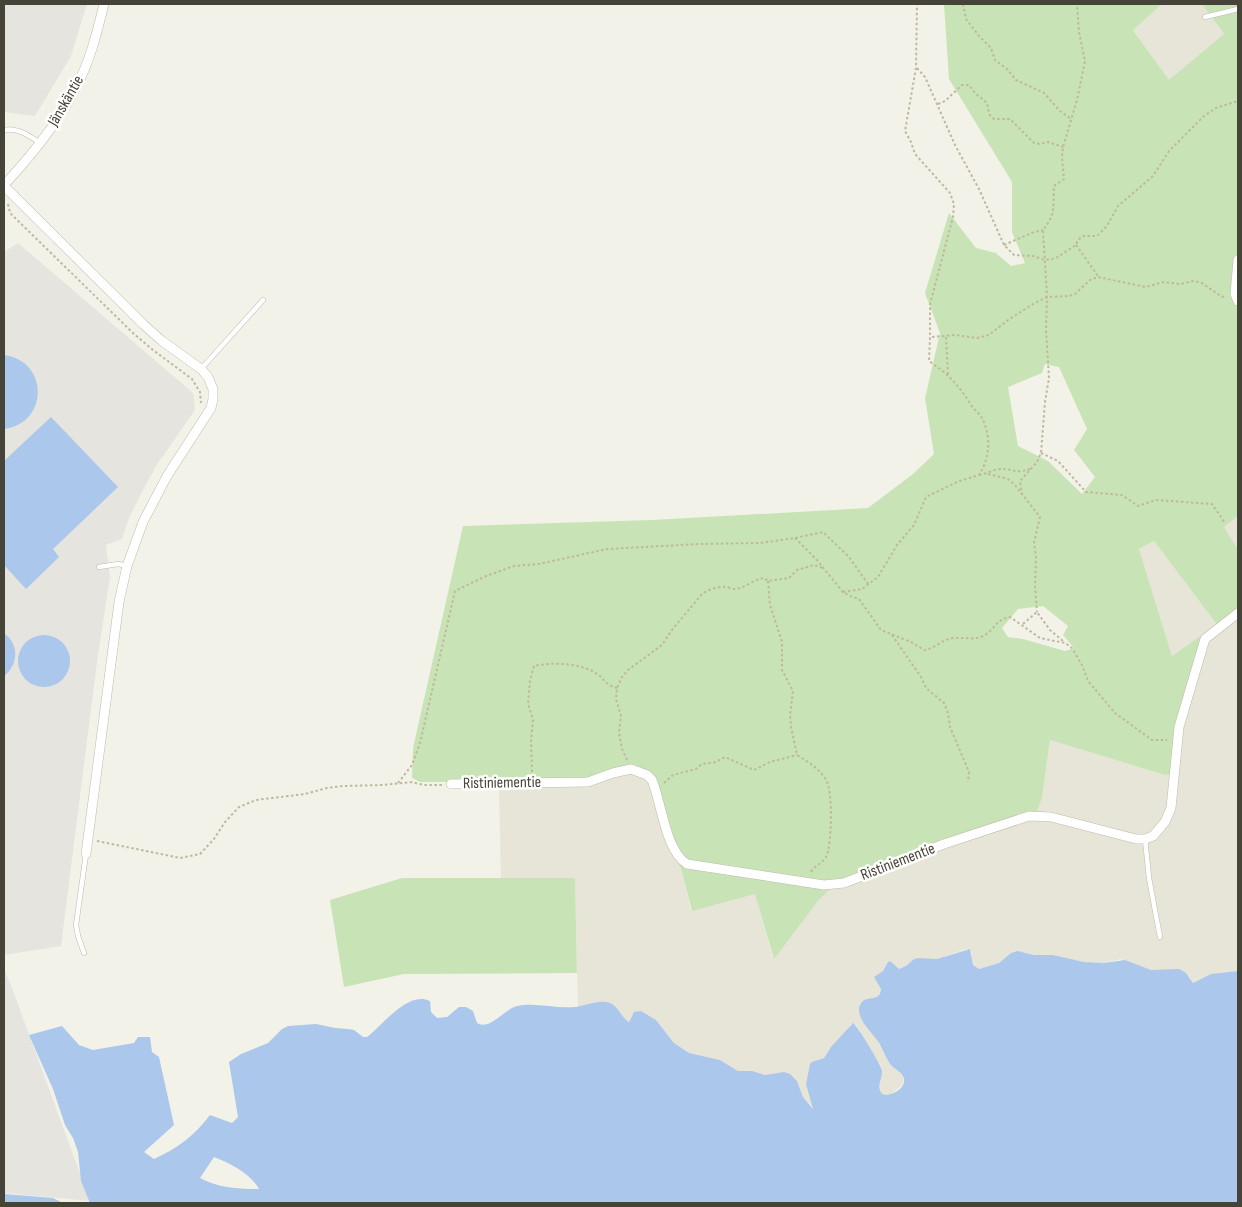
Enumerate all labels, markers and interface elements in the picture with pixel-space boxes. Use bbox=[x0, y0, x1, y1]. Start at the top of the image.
street label: Jänskäntie bbox=[43, 72, 88, 131]
street label: Ristiniementie bbox=[463, 773, 541, 793]
street label: Ristiniementie bbox=[858, 839, 938, 885]

